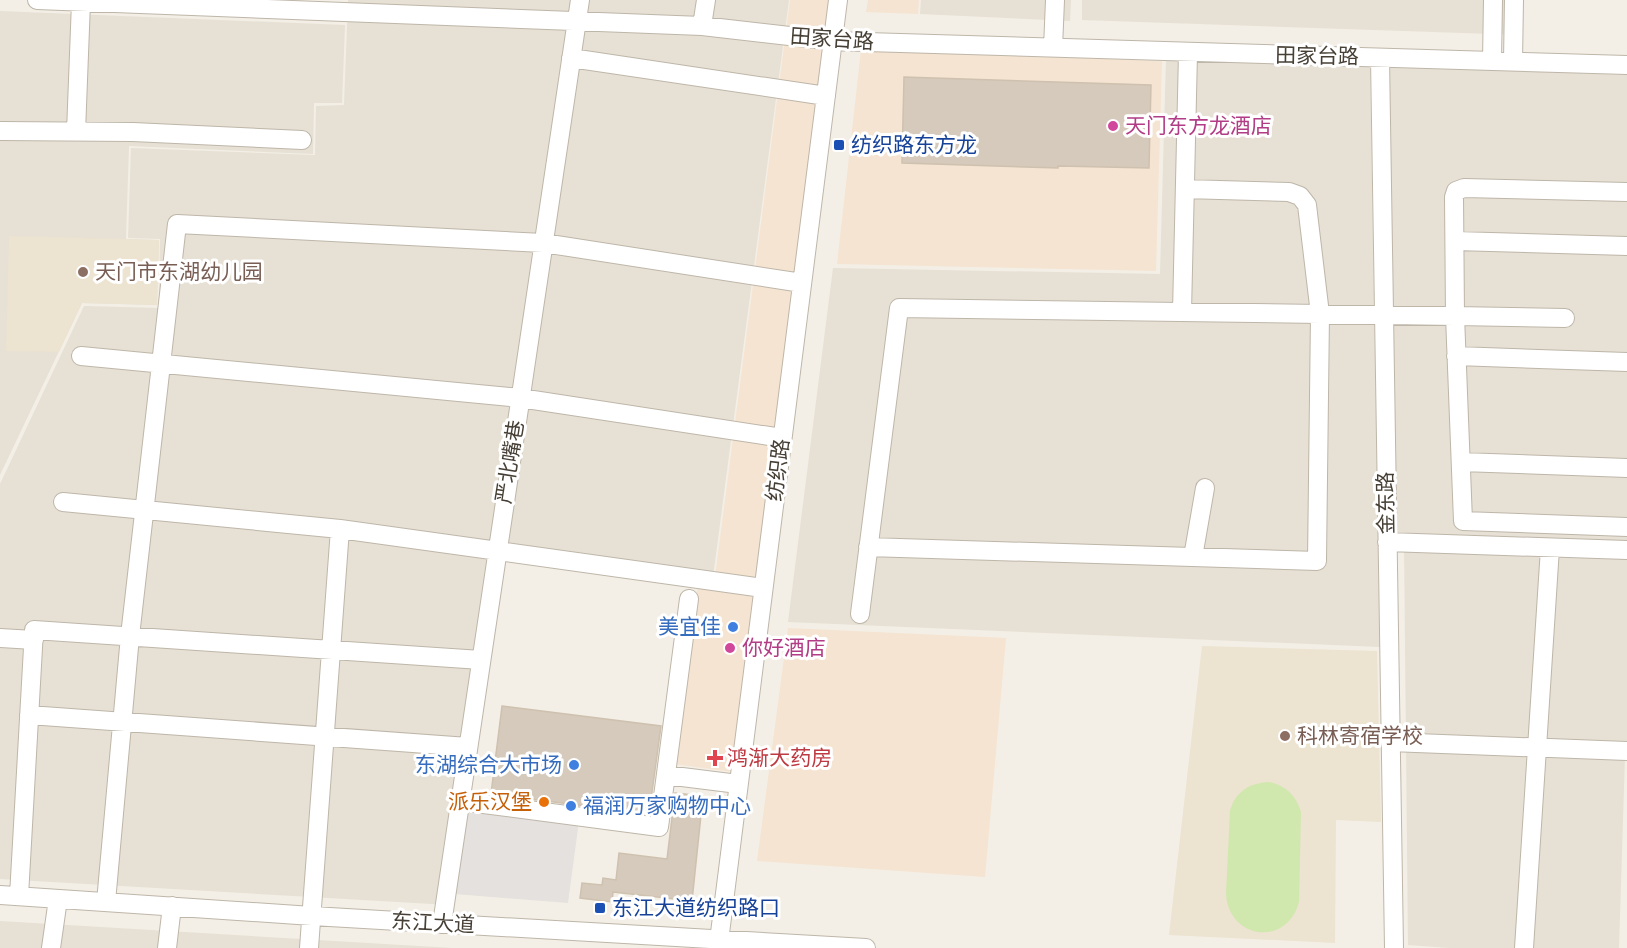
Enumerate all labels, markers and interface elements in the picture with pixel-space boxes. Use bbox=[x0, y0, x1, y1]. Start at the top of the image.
street label: 田家台路 bbox=[789, 21, 875, 57]
street label: 田家台路 bbox=[1275, 40, 1359, 72]
place label: 天门东方龙酒店 bbox=[1125, 111, 1272, 141]
marker: 天门东方龙酒店 bbox=[1106, 119, 1120, 133]
place label: 纺织路东方龙 bbox=[851, 130, 977, 160]
marker: 纺织路东方龙 bbox=[832, 138, 846, 152]
place label: 天门市东湖幼儿园 bbox=[95, 257, 263, 287]
marker: 天门市东湖幼儿园 bbox=[76, 265, 90, 279]
street label: 严北嘴巷 bbox=[489, 418, 531, 506]
street label: 纺织路 bbox=[759, 437, 797, 503]
street label: 金东路 bbox=[1370, 471, 1402, 535]
place label: 美宜佳 bbox=[658, 612, 721, 642]
marker: 美宜佳 bbox=[726, 620, 740, 634]
place label: 你好酒店 bbox=[742, 633, 826, 663]
marker: 你好酒店 bbox=[723, 641, 737, 655]
place label: 科林寄宿学校 bbox=[1297, 721, 1423, 751]
marker: 科林寄宿学校 bbox=[1278, 729, 1292, 743]
place label: 鸿渐大药房 bbox=[727, 743, 832, 773]
place label: 东湖综合大市场 bbox=[415, 750, 562, 780]
marker: 鸿渐大药房 bbox=[708, 751, 722, 765]
marker: 东湖综合大市场 bbox=[567, 758, 581, 772]
place label: 派乐汉堡 bbox=[448, 787, 532, 817]
place label: 福润万家购物中心 bbox=[583, 791, 751, 821]
marker: 派乐汉堡 bbox=[537, 795, 551, 809]
marker: 福润万家购物中心 bbox=[564, 799, 578, 813]
place label: 东江大道纺织路口 bbox=[612, 893, 780, 923]
marker: 东江大道纺织路口 bbox=[593, 901, 607, 915]
street label: 东江大道 bbox=[390, 906, 476, 940]

